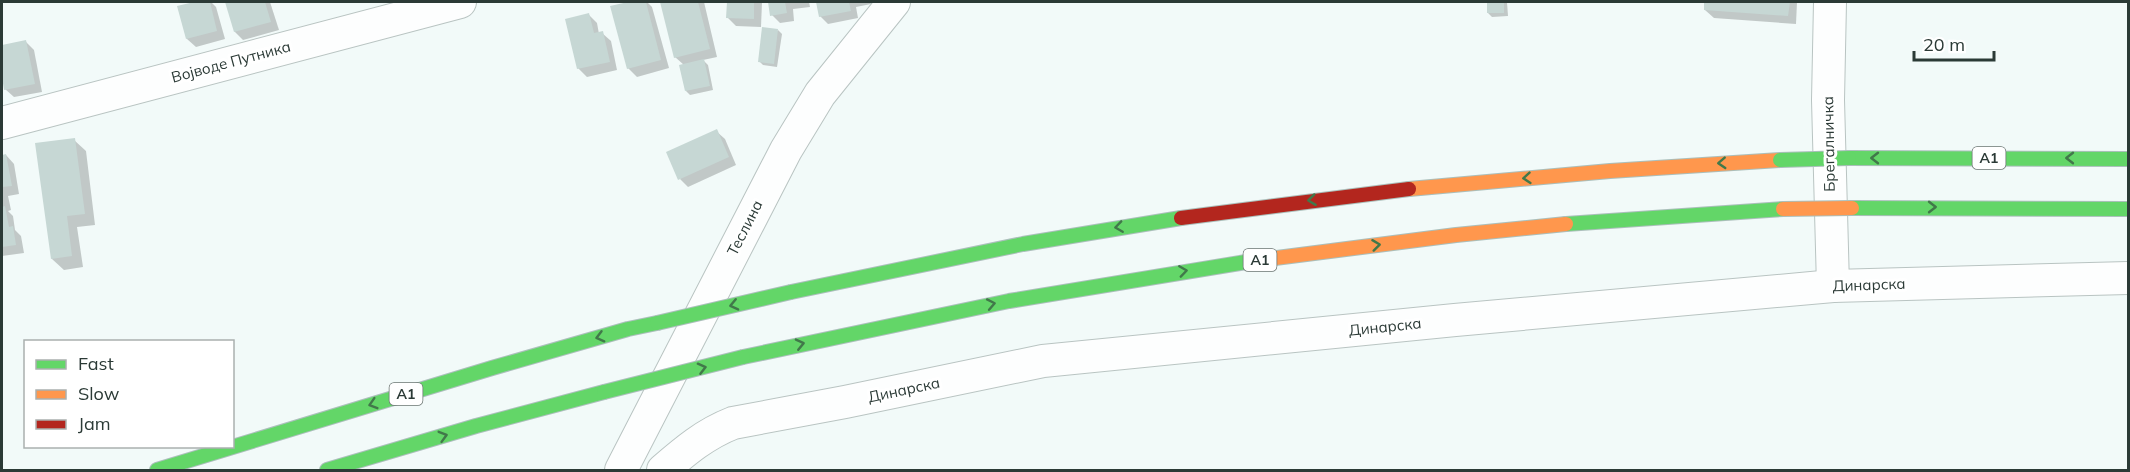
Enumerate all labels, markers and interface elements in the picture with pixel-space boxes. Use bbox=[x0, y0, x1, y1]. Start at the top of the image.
scale bar bbox=[1914, 24, 1994, 62]
text: 20 m bbox=[1923, 33, 1965, 56]
street label: Војводе Путника bbox=[169, 36, 293, 87]
street label: Брегалничка bbox=[1818, 96, 1839, 192]
road number: A1 bbox=[1972, 147, 2006, 169]
one-way arrow bbox=[1871, 152, 1880, 164]
one-way arrow bbox=[2066, 152, 2075, 164]
one-way arrow bbox=[1717, 157, 1726, 170]
one-way arrow bbox=[1523, 171, 1532, 184]
one-way arrow bbox=[1308, 194, 1317, 206]
street label: Теслина bbox=[723, 197, 767, 259]
one-way arrow bbox=[1927, 201, 1936, 213]
one-way arrow bbox=[1115, 221, 1124, 233]
one-way arrow bbox=[1372, 239, 1381, 252]
road number: A1 bbox=[1244, 249, 1276, 271]
one-way arrow bbox=[1179, 266, 1188, 278]
street label: Динарска bbox=[1832, 274, 1906, 295]
one-way arrow bbox=[729, 298, 739, 311]
one-way arrow bbox=[986, 298, 996, 311]
street label: Динарска bbox=[1348, 313, 1422, 340]
one-way arrow bbox=[596, 330, 606, 342]
one-way arrow bbox=[795, 338, 805, 351]
legend bbox=[24, 340, 234, 448]
text: Fast bbox=[78, 352, 114, 375]
one-way arrow bbox=[696, 362, 706, 375]
street label: Динарска bbox=[866, 373, 942, 406]
text: Slow bbox=[78, 382, 120, 405]
road number: A1 bbox=[390, 383, 422, 405]
one-way arrow bbox=[368, 397, 379, 409]
text: Jam bbox=[78, 412, 111, 435]
one-way arrow bbox=[437, 431, 448, 443]

